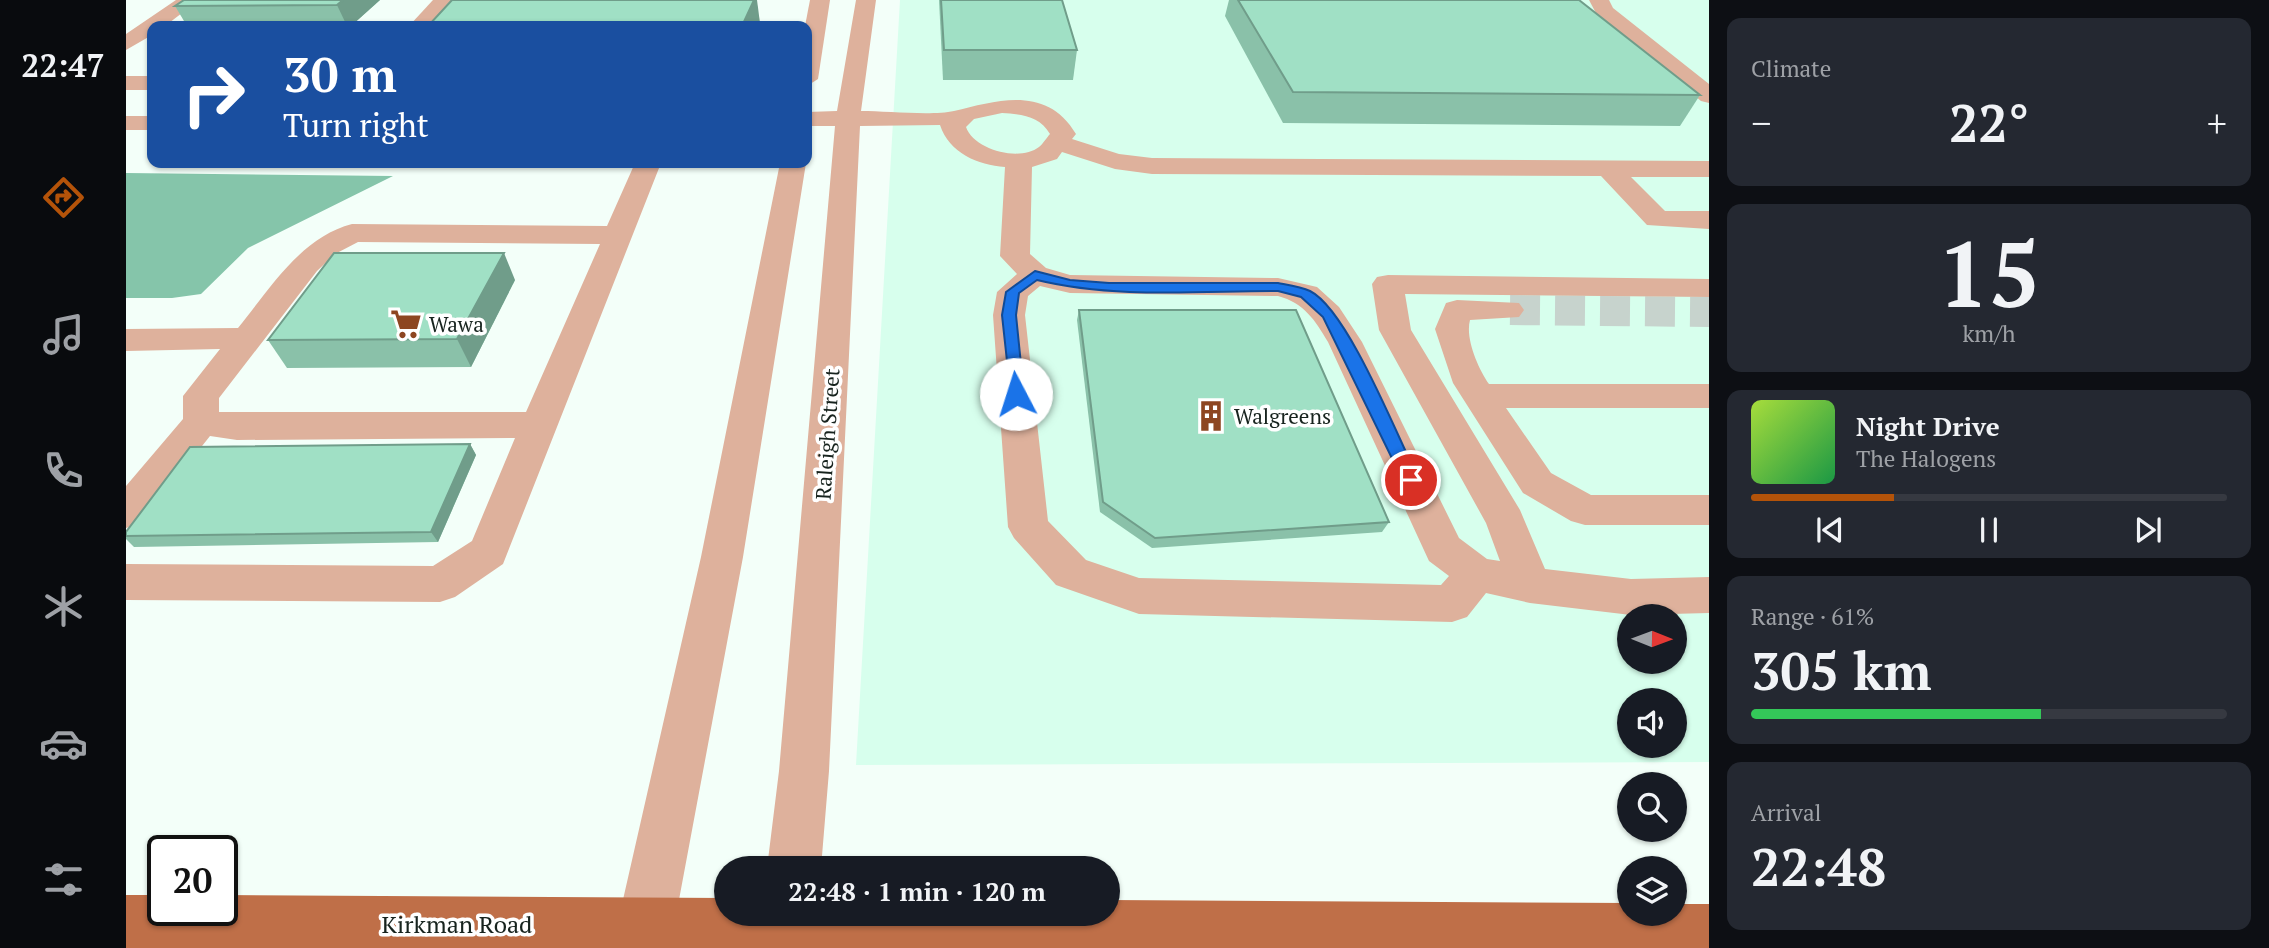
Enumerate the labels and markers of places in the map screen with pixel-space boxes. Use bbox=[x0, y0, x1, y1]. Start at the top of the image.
supermarket icon: Wawa bbox=[389, 307, 423, 341]
place label: Wawa bbox=[429, 310, 484, 338]
building icon: Walgreens bbox=[1194, 399, 1228, 433]
place label: Walgreens bbox=[1234, 402, 1331, 430]
pin bbox=[1381, 450, 1441, 510]

